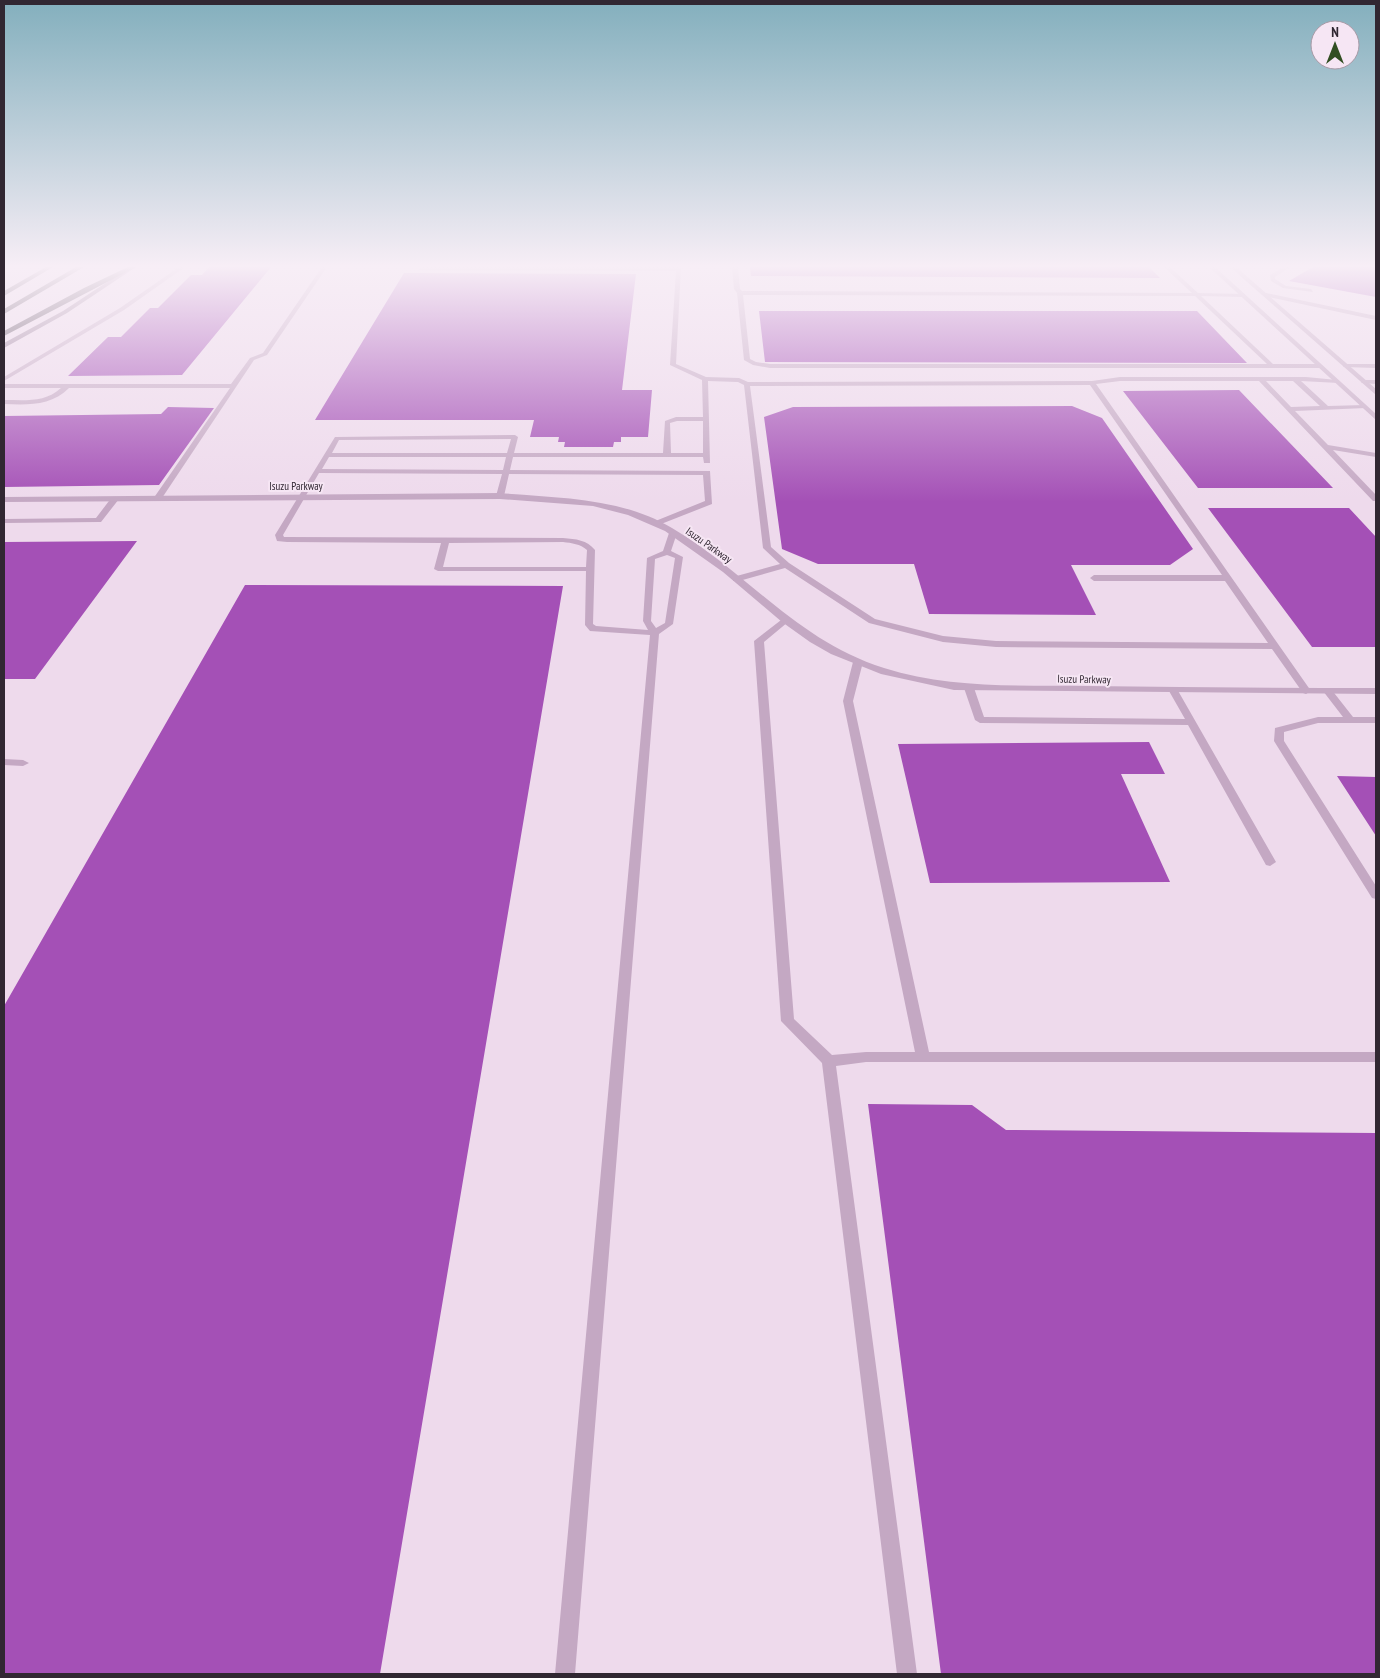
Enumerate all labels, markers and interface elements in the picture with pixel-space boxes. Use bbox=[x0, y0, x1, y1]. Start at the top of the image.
north arrow bbox=[1310, 20, 1360, 70]
text: N bbox=[1331, 23, 1339, 41]
street label: Isuzu Parkway bbox=[269, 479, 324, 493]
street label: Isuzu Parkway bbox=[683, 524, 736, 567]
street label: Isuzu Parkway bbox=[1057, 672, 1112, 686]

